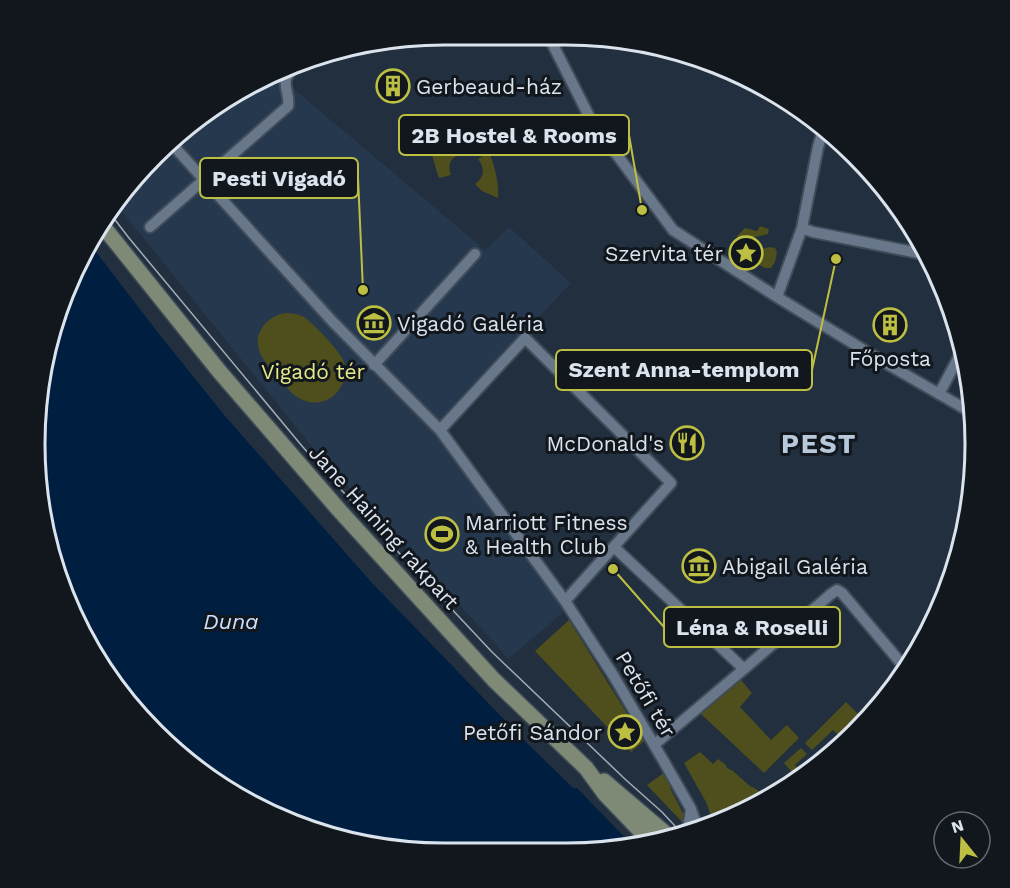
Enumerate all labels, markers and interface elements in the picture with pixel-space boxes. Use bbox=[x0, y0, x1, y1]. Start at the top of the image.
building icon: Gerbeaud-ház bbox=[375, 68, 411, 104]
place label: Gerbeaud-ház bbox=[416, 74, 562, 99]
callout: 2B Hostel & Rooms bbox=[399, 115, 629, 155]
text: 2B Hostel & Rooms bbox=[411, 123, 617, 148]
callout: Pesti Vigadó bbox=[200, 158, 358, 198]
text: Pesti Vigadó bbox=[212, 166, 346, 191]
place icon: Szervita tér bbox=[728, 235, 764, 271]
place label: Szervita tér bbox=[605, 241, 723, 266]
museum icon: Vigadó Galéria bbox=[356, 305, 392, 341]
building icon: Főposta bbox=[872, 307, 908, 343]
place label: Vigadó Galéria bbox=[397, 311, 544, 336]
place label: Főposta bbox=[849, 346, 931, 371]
callout: Szent Anna-templom bbox=[556, 350, 812, 390]
text: Szent Anna-templom bbox=[568, 357, 800, 382]
park label: Vigadó tér bbox=[261, 359, 366, 384]
restaurant icon: McDonald's bbox=[669, 425, 705, 461]
district label: PEST bbox=[781, 428, 857, 460]
place label: McDonald's bbox=[547, 431, 664, 456]
street label: Jane Haining rakpart bbox=[304, 440, 464, 614]
place label: Marriott Fitness & Health Club bbox=[465, 510, 628, 559]
sports icon: Marriott Fitness & Health Club bbox=[424, 516, 460, 552]
museum icon: Abigail Galéria bbox=[681, 548, 717, 584]
place label: Abigail Galéria bbox=[722, 554, 868, 579]
callout: Léna & Roselli bbox=[664, 607, 840, 647]
water label: Duna bbox=[203, 609, 259, 634]
text: Léna & Roselli bbox=[676, 615, 828, 640]
street label: Petőfi tér bbox=[611, 647, 682, 742]
place icon: Petőfi Sándor bbox=[607, 714, 643, 750]
place label: Petőfi Sándor bbox=[463, 720, 602, 745]
north arrow bbox=[932, 810, 992, 870]
text: N bbox=[949, 815, 966, 837]

